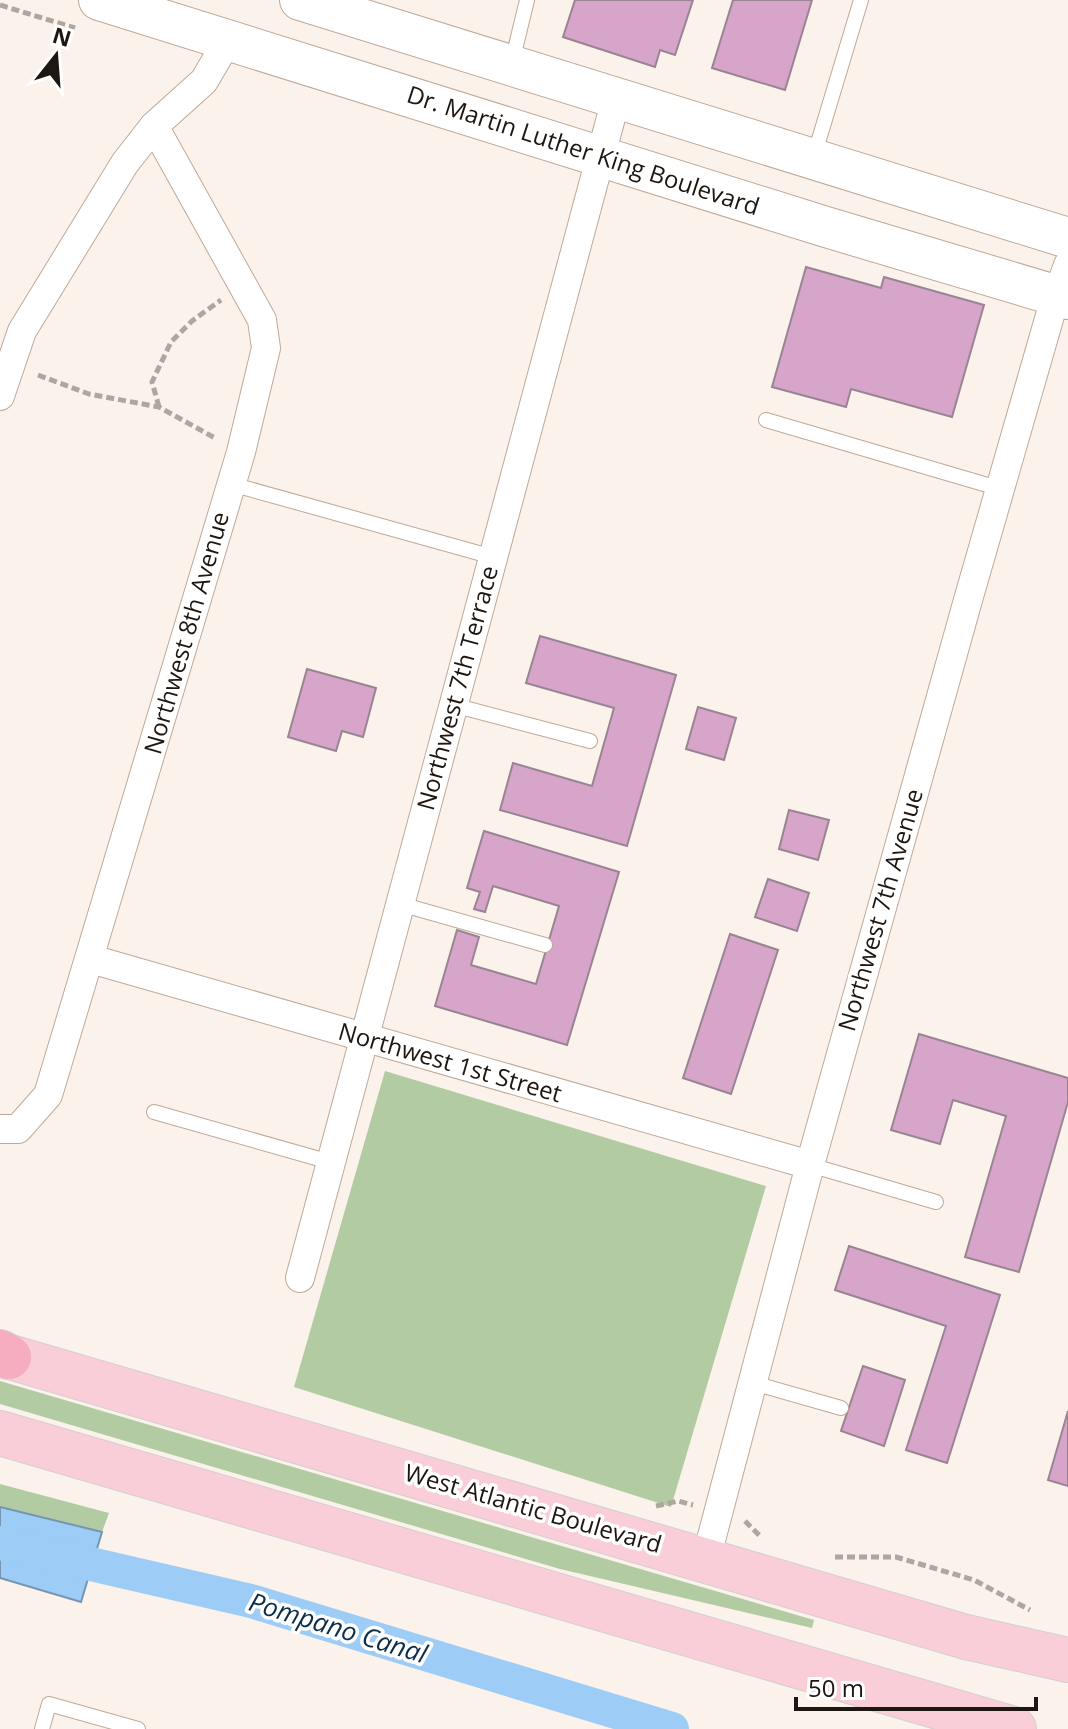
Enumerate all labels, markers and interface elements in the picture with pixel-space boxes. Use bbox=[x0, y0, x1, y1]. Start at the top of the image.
north arrow bbox=[16, 16, 96, 96]
text: N bbox=[49, 19, 75, 53]
street label: Dr. Martin Luther King Boulevard bbox=[403, 77, 764, 222]
street label: Northwest 8th Avenue bbox=[135, 508, 236, 758]
street label: Northwest 7th Terrace bbox=[408, 562, 505, 813]
street label: Northwest 7th Avenue bbox=[829, 785, 930, 1035]
street label: Northwest 1st Street bbox=[335, 1014, 566, 1109]
street label: West Atlantic Boulevard bbox=[401, 1455, 666, 1560]
water label: Pompano Canal bbox=[245, 1583, 433, 1672]
scale bar bbox=[796, 1661, 1036, 1711]
text: 50 m bbox=[808, 1671, 864, 1704]

